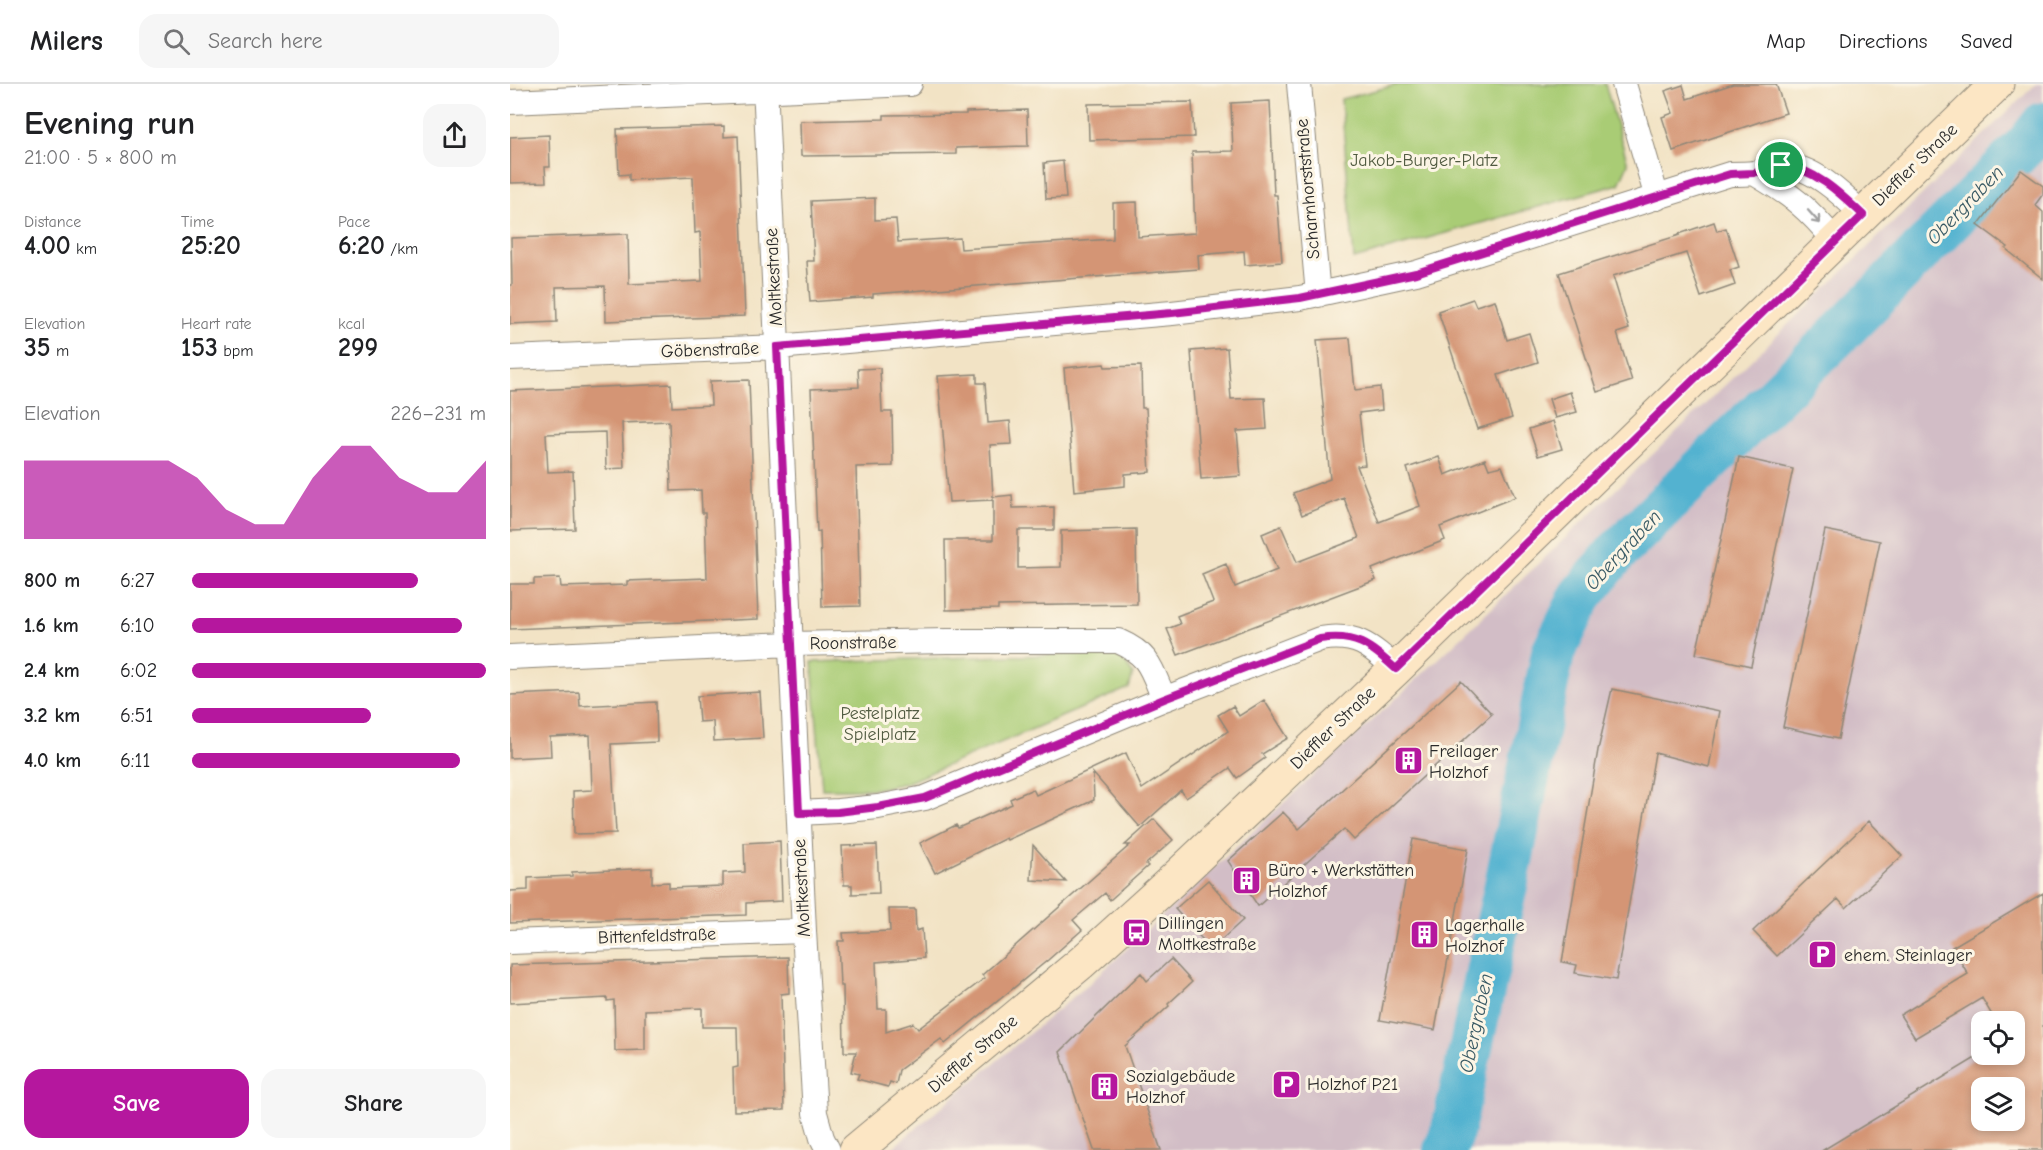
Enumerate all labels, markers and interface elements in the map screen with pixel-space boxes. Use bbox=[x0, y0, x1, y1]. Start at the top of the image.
search box bbox=[139, 14, 559, 68]
text: Milers bbox=[30, 25, 103, 57]
icon: search bbox=[160, 25, 193, 58]
text: Search here bbox=[208, 28, 322, 54]
text: Map bbox=[1766, 29, 1806, 53]
text: Directions bbox=[1839, 29, 1928, 53]
text: Saved bbox=[1961, 29, 2013, 53]
text: Evening run bbox=[24, 104, 195, 142]
button: share bbox=[423, 104, 486, 167]
street label: Scharnhorststraße bbox=[1291, 118, 1325, 260]
street label: Dieffler Straße bbox=[1868, 119, 1962, 211]
pin bbox=[1755, 139, 1806, 190]
text: 21:00 · 5 × 800 m bbox=[24, 146, 177, 169]
icon: arrive bbox=[1764, 148, 1797, 181]
park label: Jakob-Burger-Platz bbox=[1350, 150, 1498, 171]
water label: Obergraben bbox=[1922, 161, 2008, 249]
one-way arrow bbox=[1807, 209, 1821, 224]
text: Distance bbox=[24, 213, 81, 231]
text: Time bbox=[181, 213, 214, 231]
text: Pace bbox=[338, 213, 370, 231]
street label: Moltkestraße bbox=[761, 227, 787, 327]
text: 4.00 bbox=[24, 231, 71, 261]
text: 25:20 bbox=[181, 231, 241, 261]
text: 6:20 bbox=[338, 231, 385, 261]
text: km bbox=[71, 240, 97, 258]
text: /km bbox=[385, 240, 418, 258]
text: Elevation bbox=[24, 315, 85, 333]
text: Heart rate bbox=[181, 315, 252, 333]
text: kcal bbox=[338, 315, 365, 333]
text: 35 bbox=[24, 333, 51, 363]
text: 153 bbox=[181, 333, 218, 363]
text: 299 bbox=[338, 333, 378, 363]
street label: Göbenstraße bbox=[661, 338, 759, 362]
text: m bbox=[51, 342, 69, 360]
text: bpm bbox=[218, 342, 253, 360]
text: Elevation bbox=[24, 402, 101, 425]
text: 226–231 m bbox=[391, 402, 486, 425]
water label: Obergraben bbox=[1580, 505, 1666, 595]
text: 800 m bbox=[24, 569, 80, 592]
text: 6:27 bbox=[120, 569, 154, 592]
text: 1.6 km bbox=[24, 614, 79, 637]
text: 6:10 bbox=[120, 614, 155, 637]
street label: Roonstraße bbox=[809, 632, 897, 654]
text: 2.4 km bbox=[24, 659, 80, 682]
text: 6:02 bbox=[120, 659, 157, 682]
street label: Dieffler Straße bbox=[1286, 682, 1380, 774]
park label: Pestelplatz Spielplatz bbox=[840, 703, 920, 745]
text: 3.2 km bbox=[24, 704, 80, 727]
text: 6:51 bbox=[120, 704, 153, 727]
place label: Freilager Holzhof bbox=[1429, 741, 1499, 783]
building icon: Freilager Holzhof bbox=[1392, 745, 1424, 777]
text: 4.0 km bbox=[24, 749, 81, 772]
text: 6:11 bbox=[120, 749, 150, 772]
street label: Moltkestraße bbox=[789, 838, 815, 938]
place label: Büro + Werkstätten Holzhof bbox=[1268, 860, 1414, 902]
building icon: Büro + Werkstätten Holzhof bbox=[1231, 864, 1263, 896]
place label: Dillingen Moltkestraße bbox=[1158, 913, 1256, 955]
place label: Lagerhalle Holzhof bbox=[1445, 915, 1525, 957]
bus stop icon: Dillingen Moltkestraße bbox=[1121, 917, 1153, 949]
building icon: Lagerhalle Holzhof bbox=[1408, 919, 1440, 951]
street label: Bittenfeldstraße bbox=[597, 923, 717, 949]
parking icon: ehem. Steinlager bbox=[1807, 939, 1839, 971]
place label: ehem. Steinlager bbox=[1844, 945, 1973, 966]
water label: Obergraben bbox=[1454, 971, 1498, 1075]
street label: Dieffler Straße bbox=[924, 1011, 1022, 1097]
map controls bbox=[1971, 1011, 2025, 1131]
button: locate bbox=[1971, 1011, 2025, 1065]
place label: Sozialgebäude Holzhof bbox=[1126, 1066, 1235, 1108]
parking icon: Holzhof P21 bbox=[1270, 1068, 1302, 1100]
button: Save bbox=[24, 1069, 249, 1138]
button: Share bbox=[261, 1069, 486, 1138]
building icon: Sozialgebäude Holzhof bbox=[1089, 1070, 1121, 1102]
place label: Holzhof P21 bbox=[1307, 1074, 1398, 1095]
button: layers bbox=[1971, 1077, 2025, 1131]

